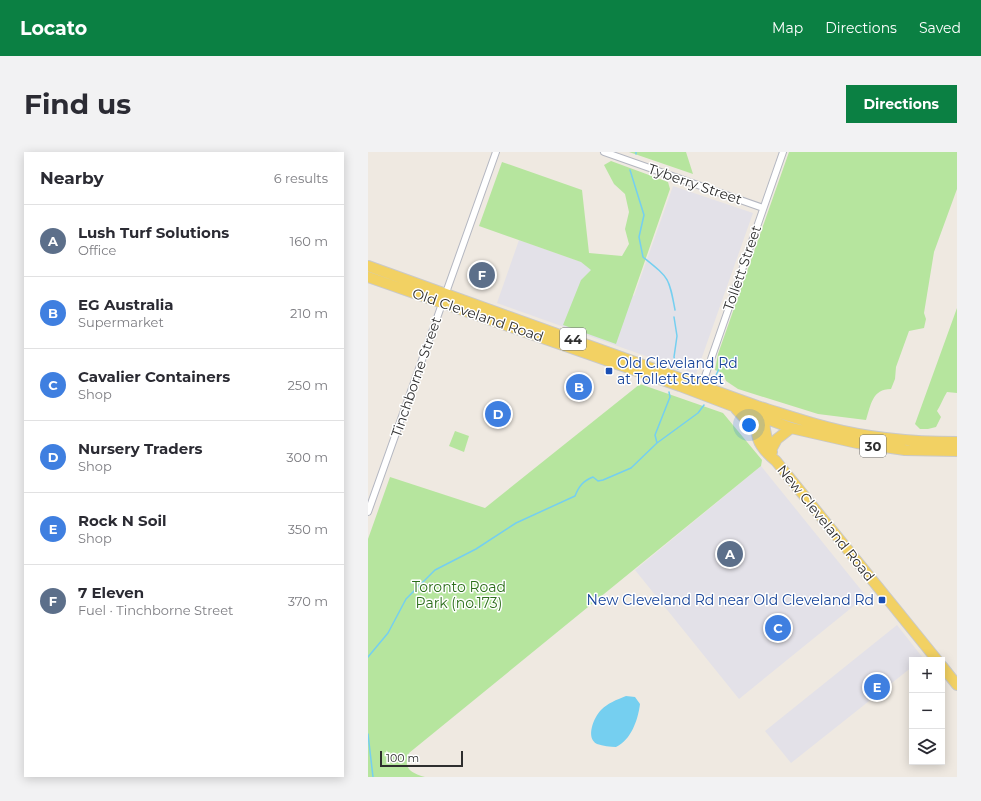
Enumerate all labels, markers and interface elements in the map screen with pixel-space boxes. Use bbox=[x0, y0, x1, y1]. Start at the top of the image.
text: Locato bbox=[20, 17, 87, 40]
text: Map bbox=[772, 19, 803, 37]
text: Directions bbox=[825, 19, 897, 37]
text: Saved bbox=[919, 19, 961, 37]
button: Directions bbox=[846, 85, 957, 123]
text: Find us bbox=[24, 87, 131, 121]
street label: Tyberry Street bbox=[646, 160, 745, 209]
text: Nearby bbox=[40, 168, 104, 188]
text: 6 results bbox=[274, 170, 328, 186]
text: Lush Turf Solutions bbox=[78, 223, 229, 242]
street label: Tollett Street bbox=[719, 223, 765, 313]
text: A bbox=[48, 233, 58, 249]
text: 160 m bbox=[290, 233, 328, 249]
text: Office bbox=[78, 242, 116, 258]
pin: F bbox=[469, 260, 495, 290]
street label: Old Cleveland Road bbox=[410, 284, 546, 346]
text: EG Australia bbox=[78, 295, 173, 314]
text: B bbox=[48, 305, 58, 321]
text: 210 m bbox=[290, 305, 328, 321]
text: Supermarket bbox=[78, 314, 164, 330]
street label: Tinchborne Street bbox=[387, 314, 445, 440]
road number: 44 bbox=[560, 328, 586, 350]
place label: Old Cleveland Rd at Tollett Street bbox=[617, 354, 738, 388]
marker: Old Cleveland Rd at Tollett Street bbox=[604, 366, 614, 376]
text: Cavalier Containers bbox=[78, 367, 230, 386]
pin: B bbox=[566, 372, 592, 402]
text: C bbox=[48, 377, 58, 393]
text: 250 m bbox=[287, 377, 328, 393]
text: Shop bbox=[78, 386, 112, 402]
pin: D bbox=[485, 399, 511, 429]
your location bbox=[739, 415, 759, 435]
road number: 30 bbox=[860, 435, 886, 457]
text: Nursery Traders bbox=[78, 439, 203, 458]
text: D bbox=[48, 449, 58, 465]
text: 300 m bbox=[286, 449, 328, 465]
text: Shop bbox=[78, 458, 112, 474]
street label: New Cleveland Road bbox=[773, 461, 879, 585]
text: Rock N Soil bbox=[78, 511, 167, 530]
text: E bbox=[49, 521, 57, 537]
text: 350 m bbox=[288, 521, 328, 537]
text: Shop bbox=[78, 530, 112, 546]
pin: A bbox=[717, 539, 743, 569]
park label: Toronto Road Park (no.173) bbox=[412, 578, 506, 612]
text: 7 Eleven bbox=[78, 583, 144, 602]
place label: New Cleveland Rd near Old Cleveland Rd bbox=[587, 591, 874, 609]
text: F bbox=[49, 593, 57, 609]
text: 370 m bbox=[288, 593, 328, 609]
marker: New Cleveland Rd near Old Cleveland Rd bbox=[877, 595, 887, 605]
text: Fuel · Tinchborne Street bbox=[78, 602, 233, 618]
pin: C bbox=[765, 613, 791, 643]
map controls bbox=[909, 657, 945, 765]
button: + bbox=[909, 657, 945, 693]
pin: E bbox=[864, 672, 890, 702]
button: − bbox=[909, 693, 945, 729]
button: layers bbox=[909, 729, 945, 765]
scale bar bbox=[380, 749, 463, 768]
text: 100 m bbox=[386, 751, 419, 765]

